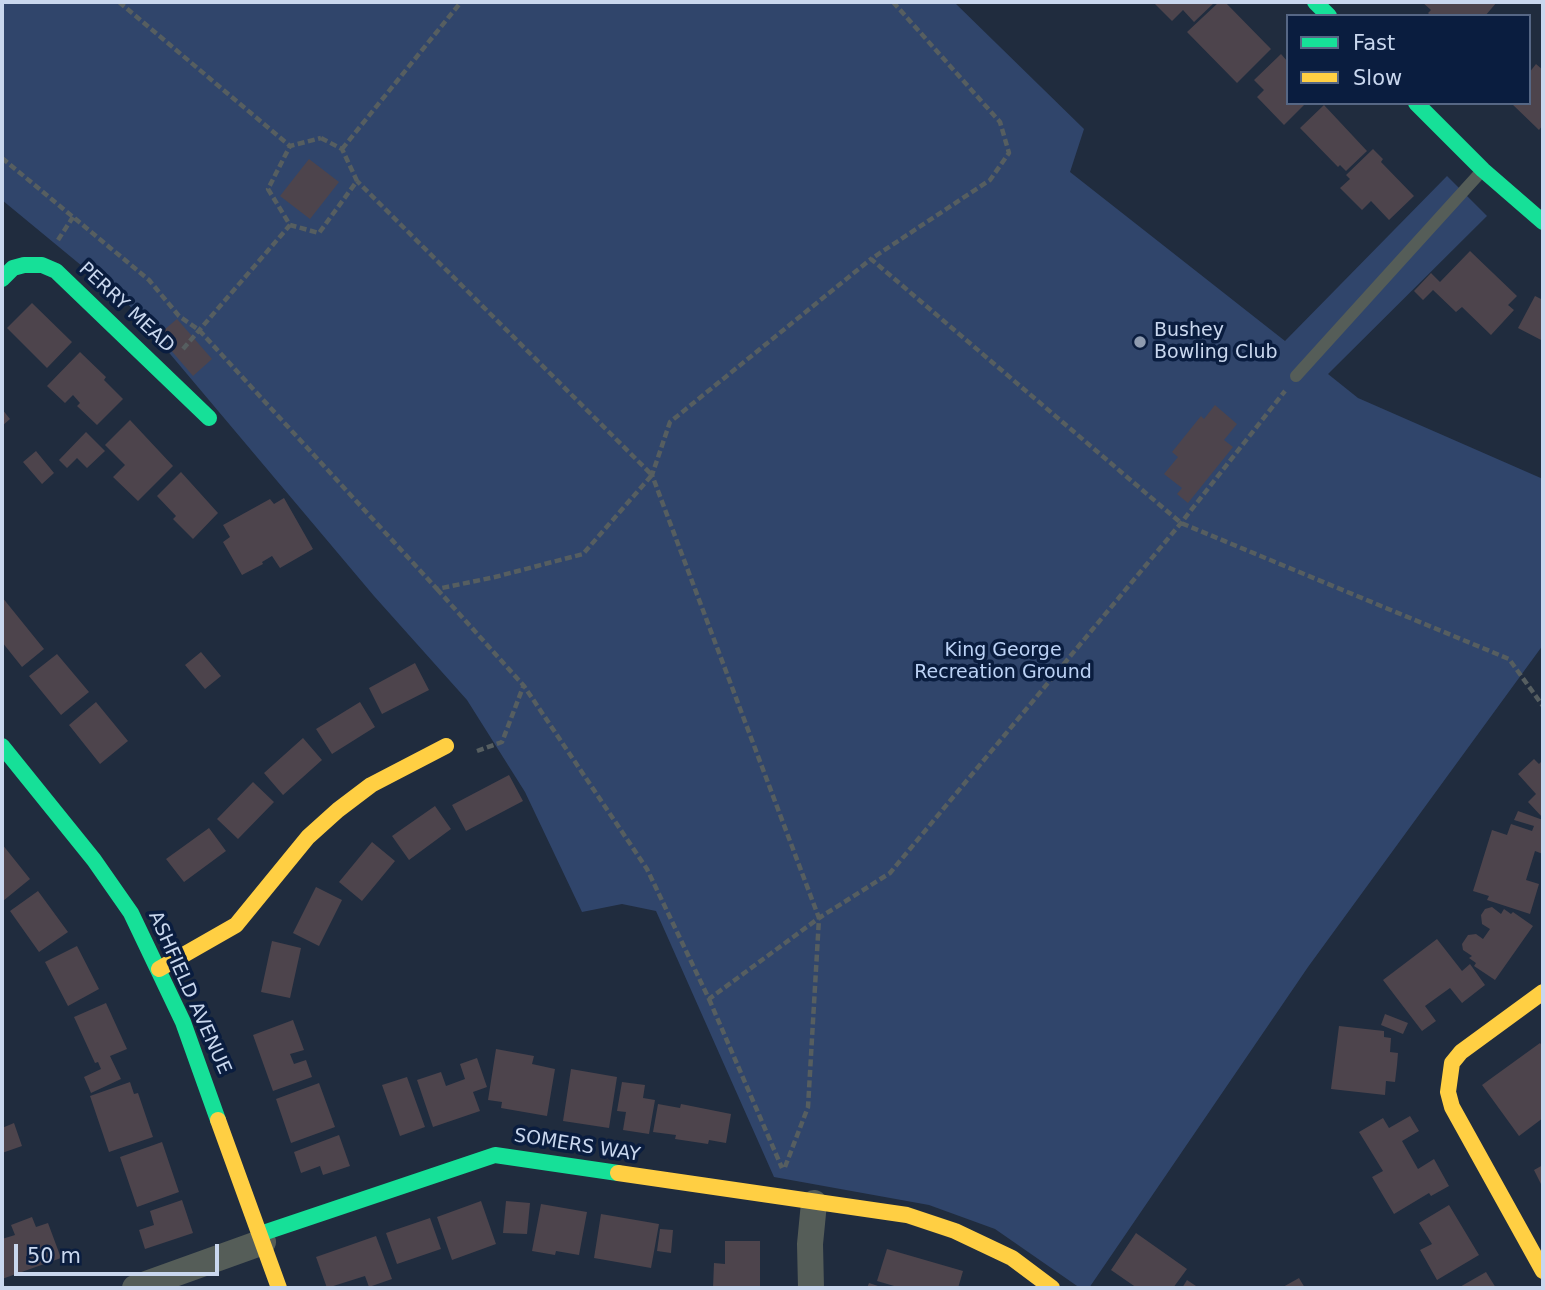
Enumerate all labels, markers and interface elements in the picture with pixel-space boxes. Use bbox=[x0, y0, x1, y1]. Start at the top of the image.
legend bbox=[1286, 14, 1531, 105]
text: Fast bbox=[1353, 31, 1395, 55]
text: Slow bbox=[1353, 66, 1402, 90]
street label: PERRY MEAD bbox=[73, 258, 179, 358]
place label: Bushey Bowling Club bbox=[1154, 320, 1278, 364]
marker: Bushey Bowling Club bbox=[1132, 334, 1148, 350]
park label: King George Recreation Ground bbox=[914, 640, 1092, 684]
street label: ASHFIELD AVENUE bbox=[143, 908, 235, 1078]
street label: SOMERS WAY bbox=[512, 1125, 642, 1167]
scale bar bbox=[18, 1230, 222, 1274]
text: 50 m bbox=[27, 1244, 81, 1268]

